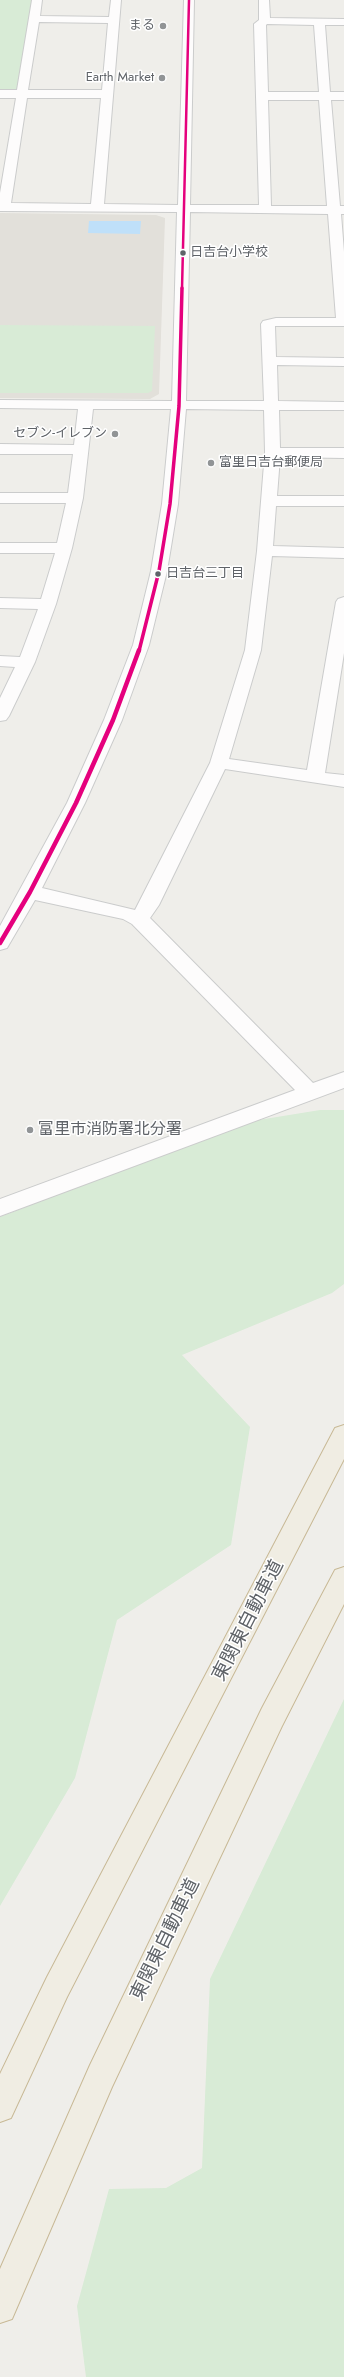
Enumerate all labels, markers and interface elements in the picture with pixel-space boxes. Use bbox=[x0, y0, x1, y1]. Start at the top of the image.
place label: まる bbox=[129, 18, 155, 34]
marker: まる bbox=[158, 21, 168, 31]
place label: Earth Market bbox=[86, 70, 154, 86]
marker: Earth Market bbox=[157, 73, 167, 83]
place label: 日吉台小学校 bbox=[190, 245, 268, 261]
marker: 日吉台小学校 bbox=[178, 248, 188, 258]
place label: セブン-イレブン bbox=[13, 426, 107, 442]
marker: セブン-イレブン bbox=[110, 429, 120, 439]
place label: 富里日吉台郵便局 bbox=[219, 455, 323, 471]
marker: 富里日吉台郵便局 bbox=[206, 458, 216, 468]
place label: 日吉台三丁目 bbox=[166, 566, 244, 582]
marker: 日吉台三丁目 bbox=[153, 569, 163, 579]
place label: 富里市消防署北分署 bbox=[38, 1120, 182, 1140]
marker: 富里市消防署北分署 bbox=[25, 1125, 35, 1135]
street label: 東関東自動車道 bbox=[209, 1557, 289, 1685]
street label: 東関東自動車道 bbox=[127, 1875, 205, 2005]

